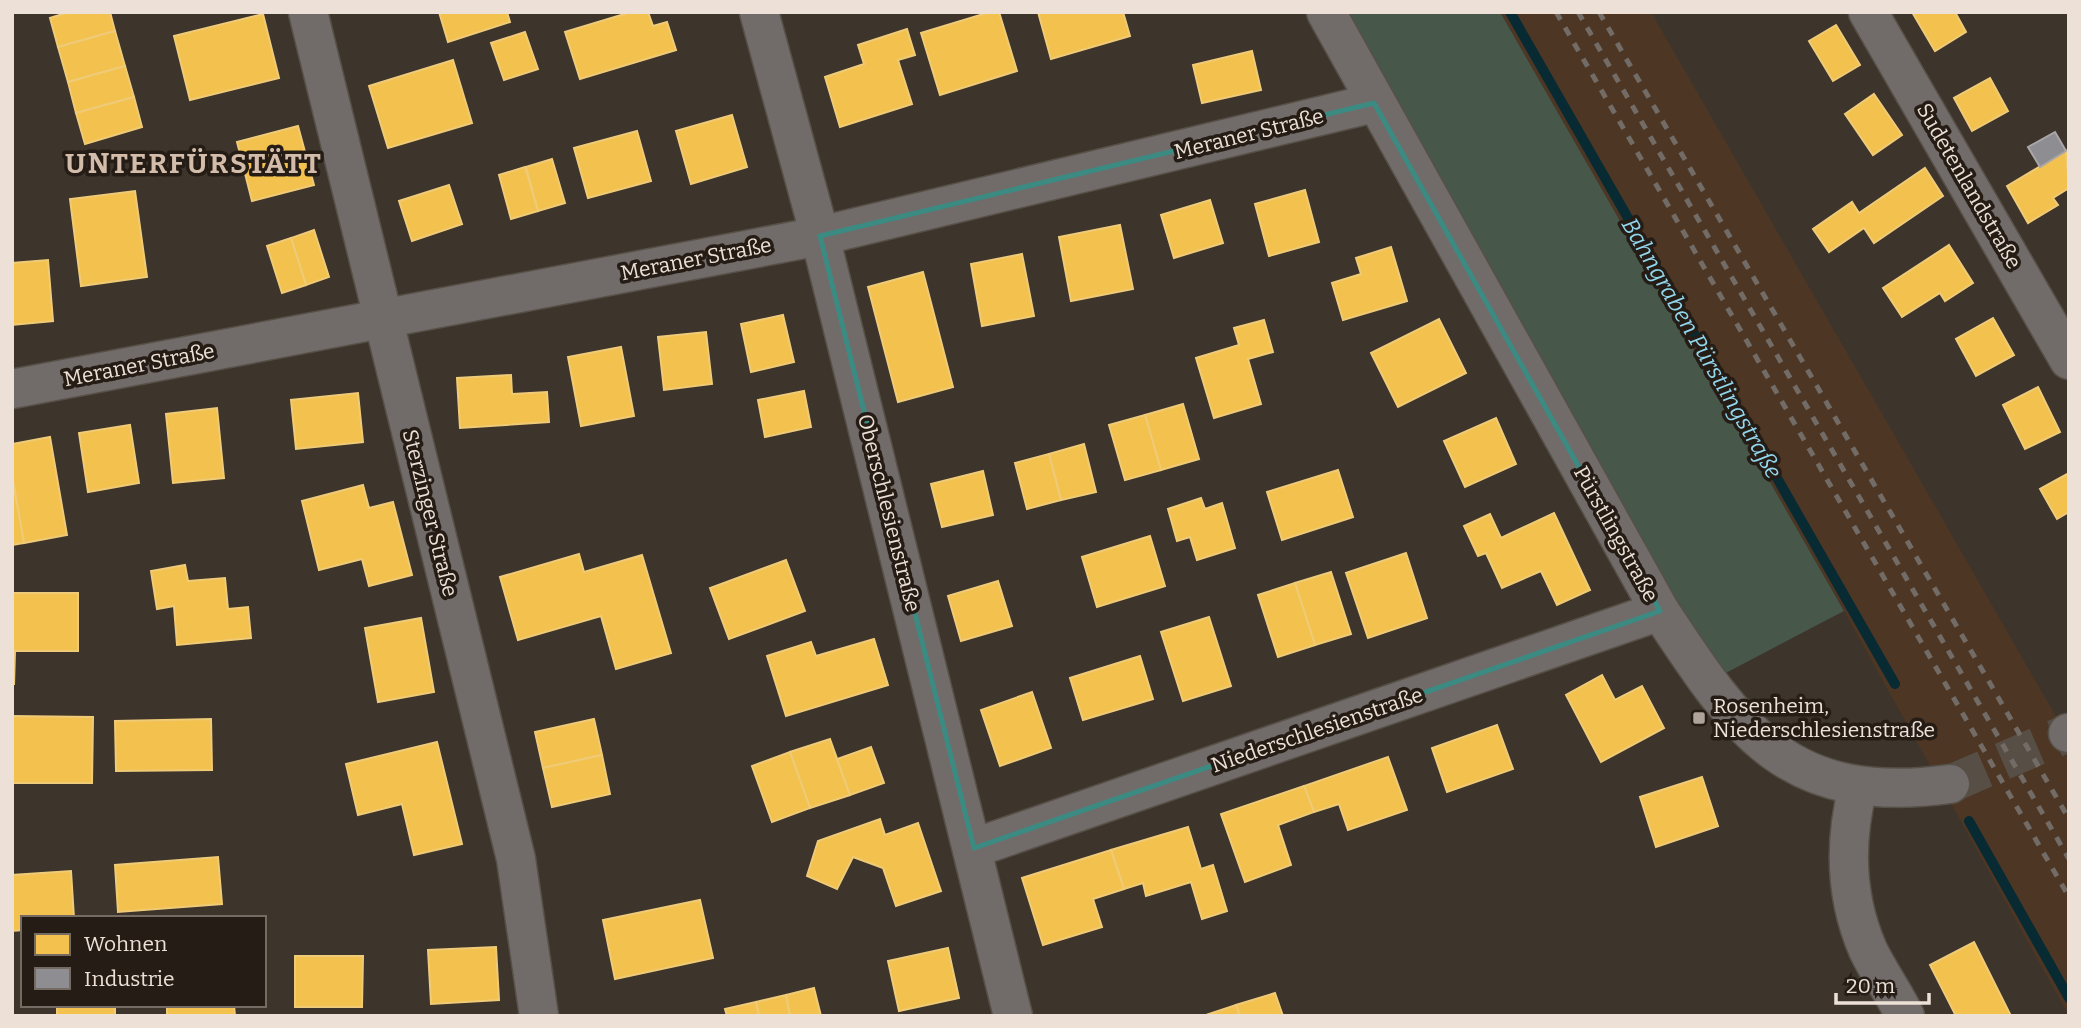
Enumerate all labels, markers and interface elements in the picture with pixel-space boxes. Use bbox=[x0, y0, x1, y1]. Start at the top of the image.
street label: Sudetenlandstraße bbox=[1911, 99, 2027, 273]
street label: Meraner Straße bbox=[1172, 103, 1326, 165]
district label: UNTERFÜRSTÄTT bbox=[65, 147, 323, 180]
water label: Bahngraben Pürstlingstraße bbox=[1616, 213, 1788, 484]
street label: Meraner Straße bbox=[618, 232, 774, 286]
street label: Meraner Straße bbox=[61, 338, 217, 392]
street label: Oberschlesienstraße bbox=[852, 411, 926, 615]
street label: Sterzinger Straße bbox=[397, 427, 463, 599]
street label: Pürstlingstraße bbox=[1568, 461, 1664, 607]
street label: Niederschlesienstraße bbox=[1208, 682, 1426, 778]
place label: Rosenheim, Niederschlesienstraße bbox=[1713, 693, 1935, 743]
marker: Rosenheim, Niederschlesienstraße bbox=[1691, 710, 1707, 726]
legend bbox=[21, 916, 266, 1007]
text: Wohnen bbox=[84, 931, 167, 957]
scale bar bbox=[1836, 962, 1929, 1006]
text: Industrie bbox=[84, 966, 175, 992]
text: 20 m bbox=[1846, 973, 1895, 999]

